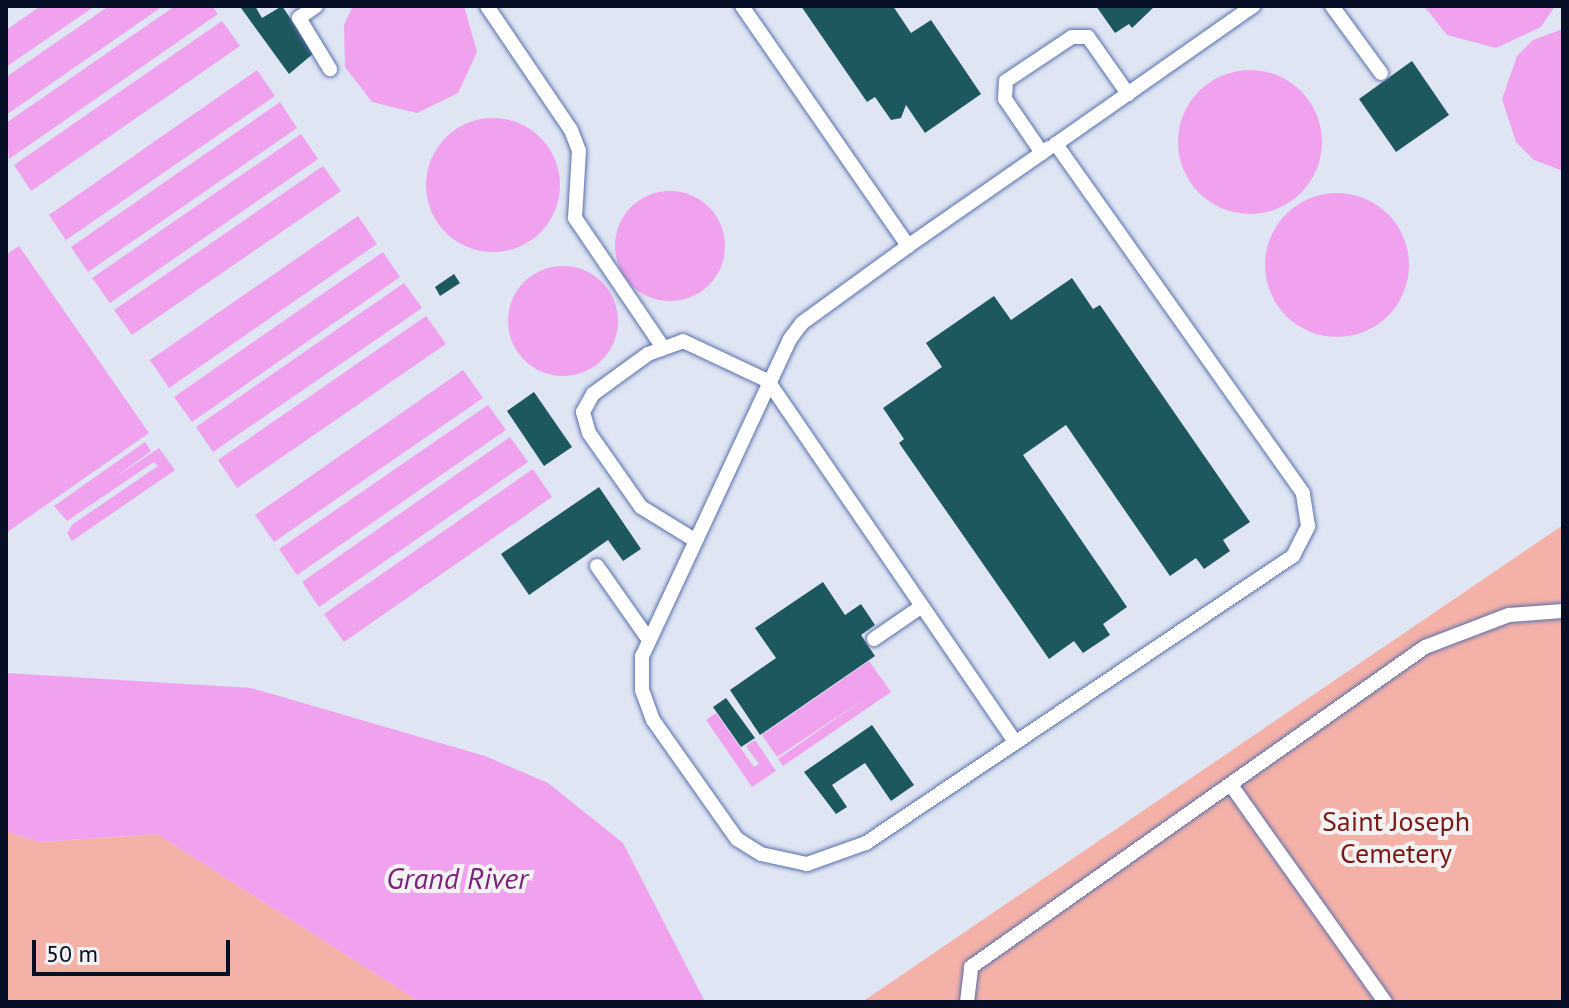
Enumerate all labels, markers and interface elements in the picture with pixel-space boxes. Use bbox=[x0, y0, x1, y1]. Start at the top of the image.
park label: Saint Joseph Cemetery bbox=[1322, 804, 1470, 870]
water label: Grand River bbox=[386, 860, 528, 896]
scale bar bbox=[36, 924, 234, 974]
text: 50 m bbox=[46, 938, 98, 969]

